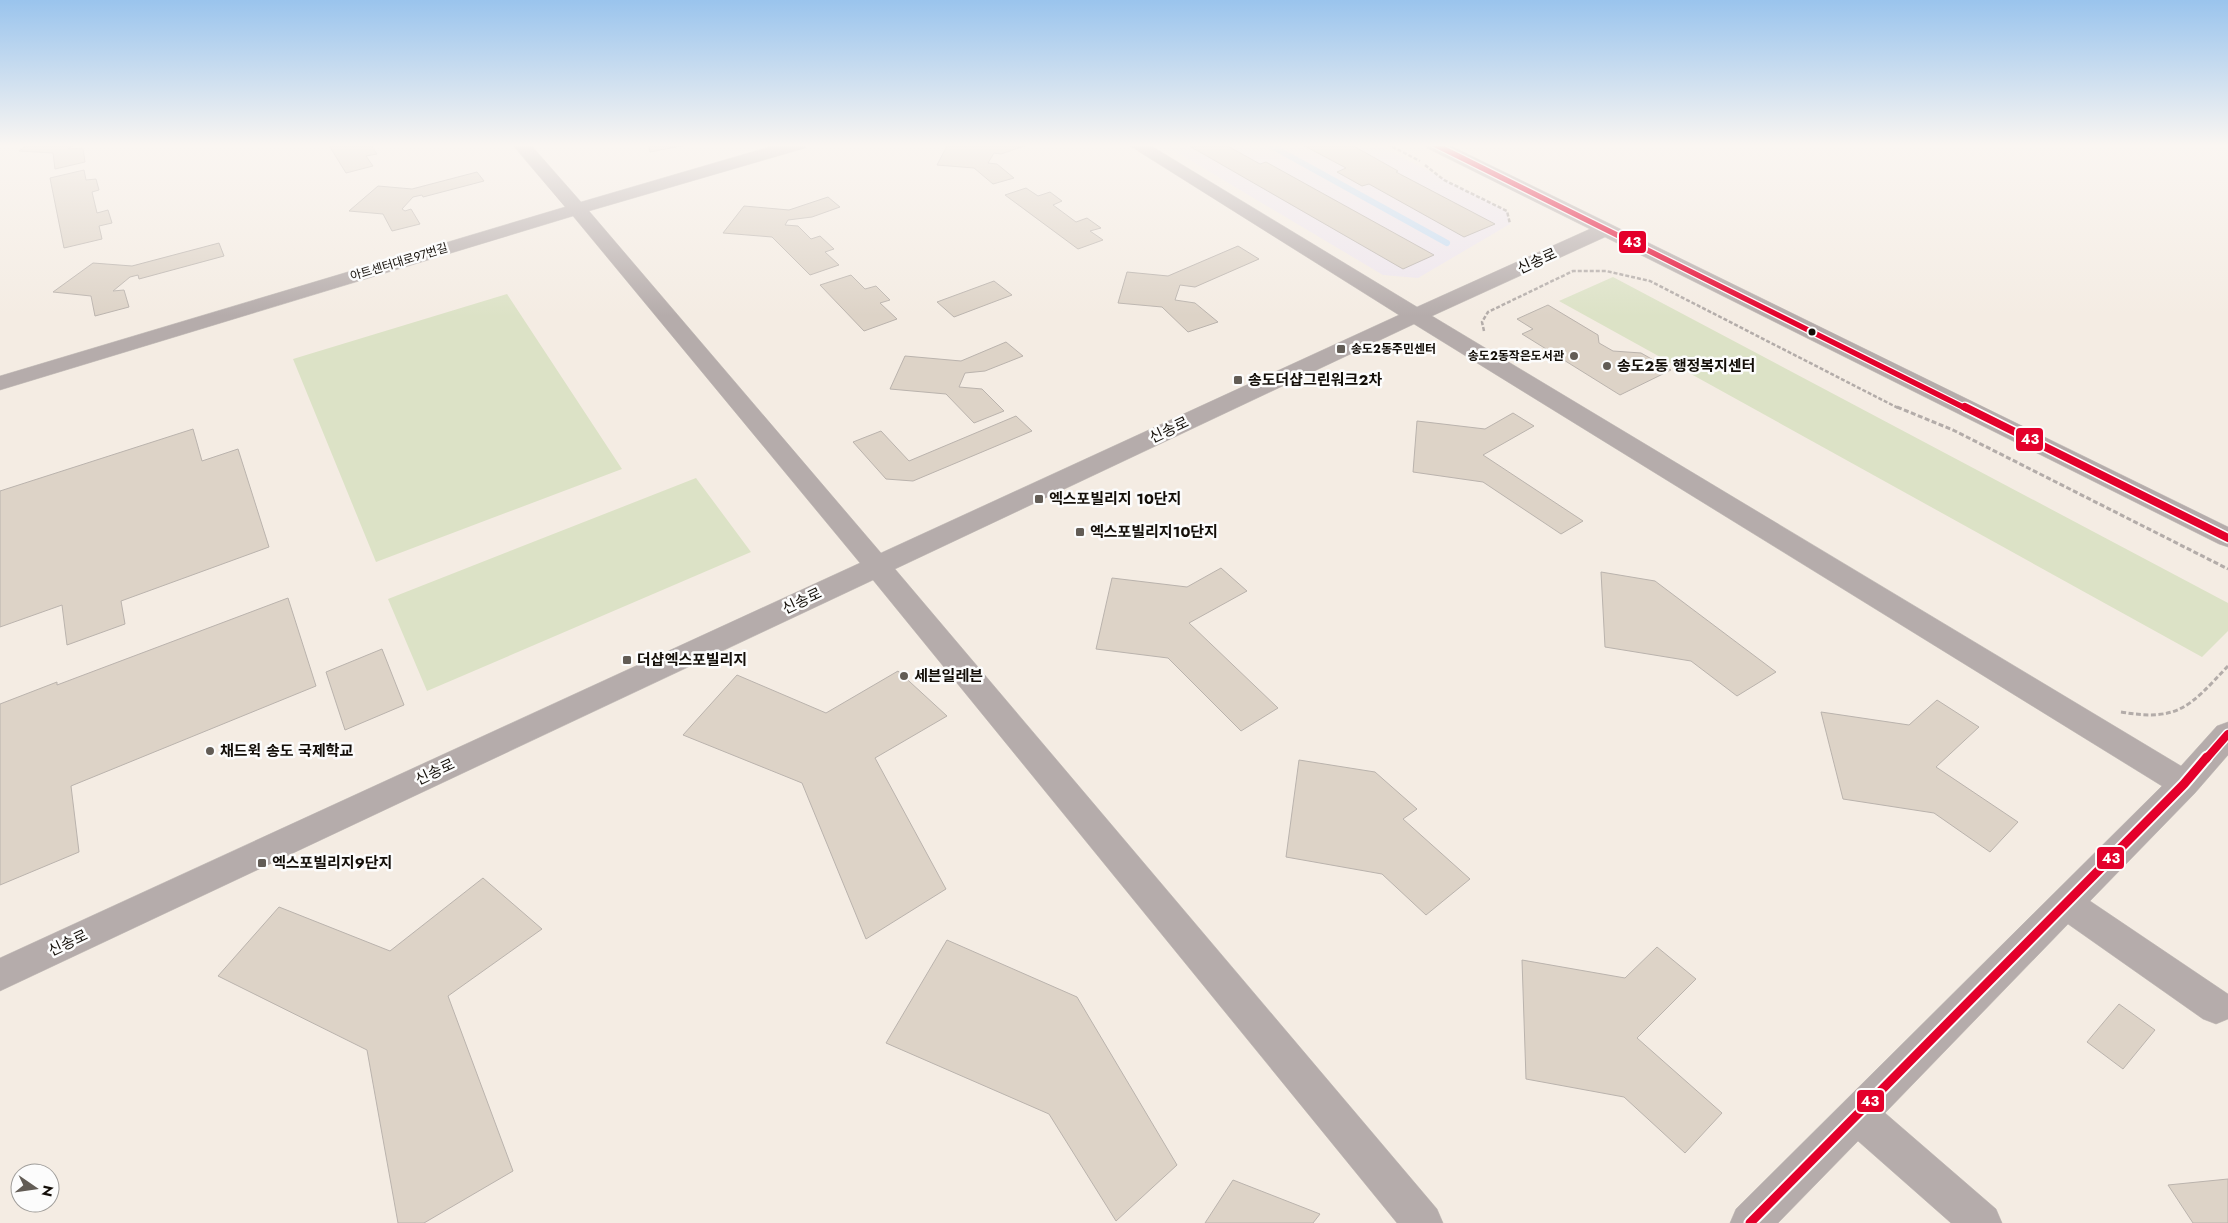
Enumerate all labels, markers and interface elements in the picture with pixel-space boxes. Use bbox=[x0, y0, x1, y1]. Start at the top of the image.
line badge: 43 bbox=[1618, 230, 1647, 254]
text: 43 bbox=[1623, 232, 1642, 252]
street label: 아트센터대로97번길 bbox=[348, 239, 450, 285]
street label: 신송로 bbox=[1514, 243, 1560, 279]
unlabelled marker bbox=[1807, 327, 1817, 337]
place label: 송도2동주민센터 bbox=[1351, 340, 1436, 358]
marker: 송도2동주민센터 bbox=[1335, 343, 1347, 355]
place label: 송도2동작은도서관 bbox=[1468, 347, 1564, 365]
marker: 송도2동작은도서관 bbox=[1568, 350, 1580, 362]
place label: 송도2동 행정복지센터 bbox=[1617, 355, 1756, 377]
marker: 송도2동 행정복지센터 bbox=[1601, 360, 1613, 372]
place label: 송도더샵그린워크2차 bbox=[1248, 369, 1382, 391]
marker: 송도더샵그린워크2차 bbox=[1232, 374, 1244, 386]
street label: 신송로 bbox=[1146, 411, 1192, 449]
line badge: 43 bbox=[2015, 427, 2044, 452]
text: 43 bbox=[2021, 429, 2040, 449]
place label: 엑스포빌리지 10단지 bbox=[1049, 488, 1181, 510]
marker: 엑스포빌리지 10단지 bbox=[1033, 493, 1045, 505]
place label: 엑스포빌리지10단지 bbox=[1090, 521, 1218, 543]
marker: 엑스포빌리지10단지 bbox=[1074, 526, 1086, 538]
street label: 신송로 bbox=[779, 582, 825, 620]
place label: 더샵엑스포빌리지 bbox=[637, 649, 747, 671]
marker: 더샵엑스포빌리지 bbox=[621, 654, 633, 666]
place label: 세븐일레븐 bbox=[914, 665, 983, 687]
marker: 세븐일레븐 bbox=[898, 670, 910, 682]
place label: 채드윅 송도 국제학교 bbox=[220, 740, 353, 762]
marker: 채드윅 송도 국제학교 bbox=[204, 745, 216, 757]
street label: 신송로 bbox=[412, 753, 458, 791]
line badge: 43 bbox=[2096, 846, 2125, 870]
text: 43 bbox=[2102, 848, 2121, 868]
place label: 엑스포빌리지9단지 bbox=[272, 852, 392, 874]
marker: 엑스포빌리지9단지 bbox=[256, 857, 268, 869]
street label: 신송로 bbox=[45, 924, 91, 962]
line badge: 43 bbox=[1856, 1089, 1885, 1113]
text: 43 bbox=[1861, 1091, 1880, 1111]
north arrow bbox=[10, 1163, 60, 1213]
text: N bbox=[37, 1183, 59, 1199]

